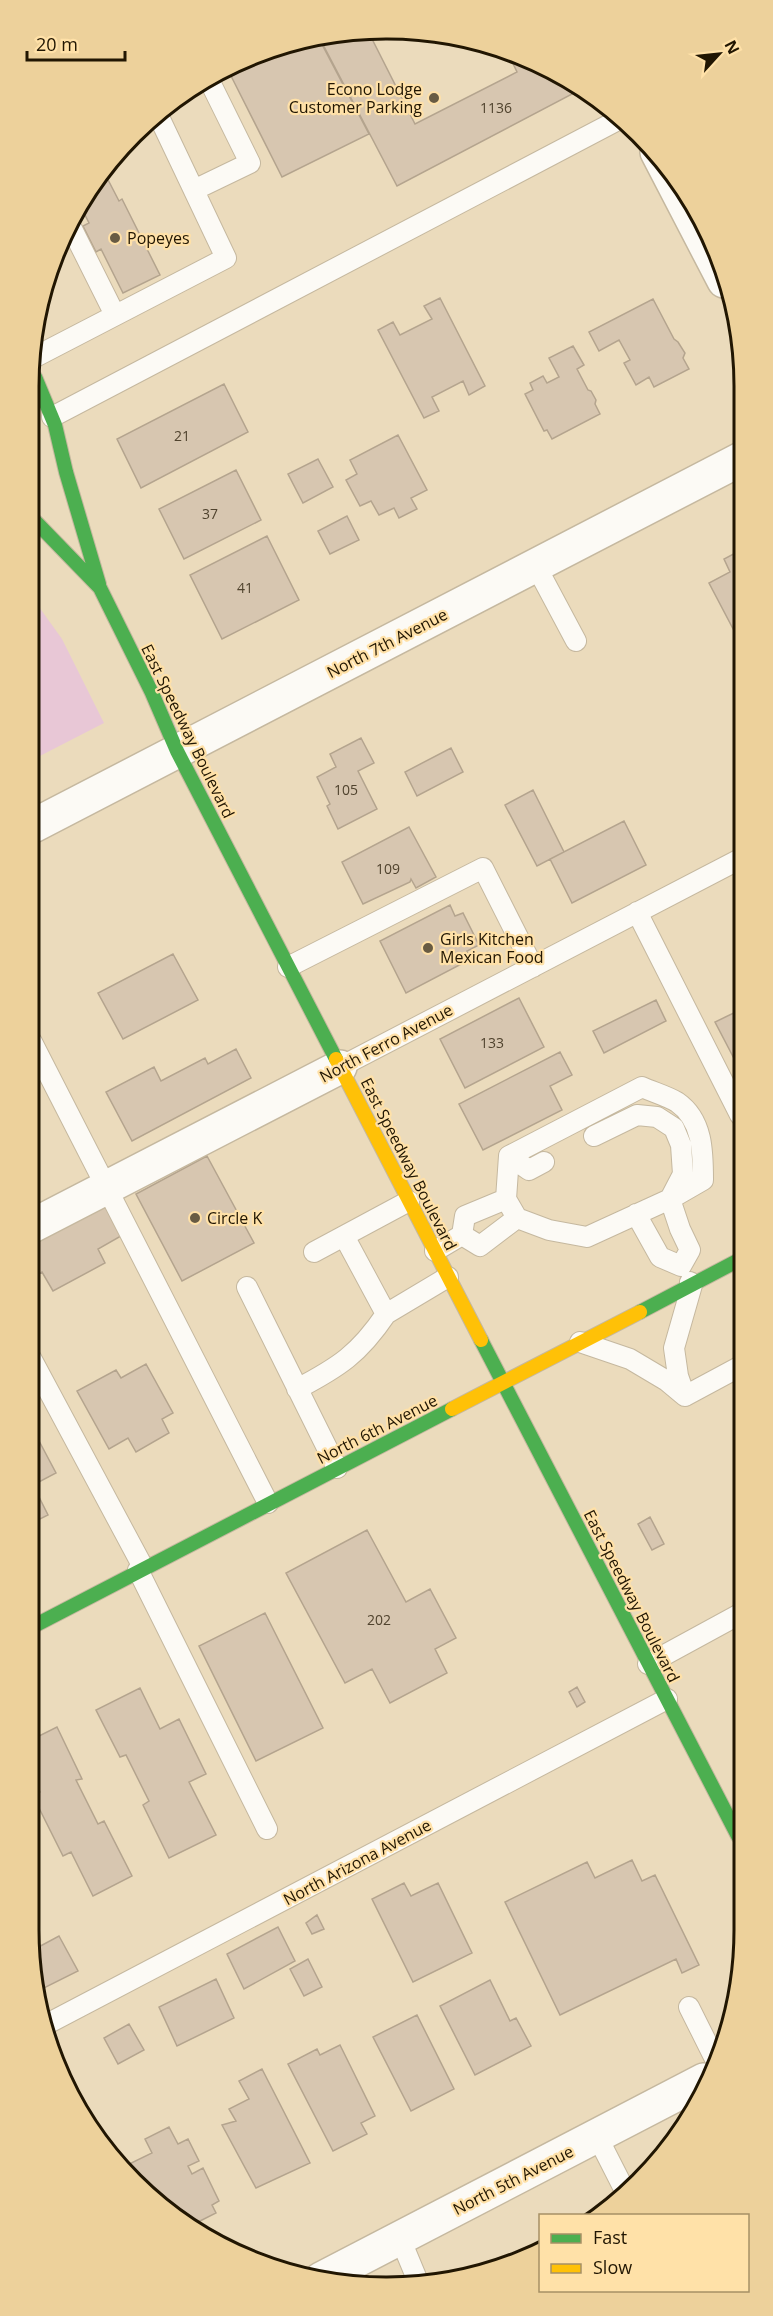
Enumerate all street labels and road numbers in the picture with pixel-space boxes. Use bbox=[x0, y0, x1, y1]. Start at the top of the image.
street label: North 7th Avenue bbox=[323, 603, 451, 683]
street label: East Speedway Boulevard bbox=[136, 640, 240, 822]
street label: North Ferro Avenue bbox=[316, 999, 456, 1087]
street label: East Speedway Boulevard bbox=[356, 1074, 462, 1254]
street label: North 6th Avenue bbox=[313, 1389, 441, 1469]
street label: East Speedway Boulevard bbox=[579, 1506, 685, 1686]
street label: North Arizona Avenue bbox=[279, 1814, 435, 1910]
street label: North 5th Avenue bbox=[449, 2140, 577, 2220]

